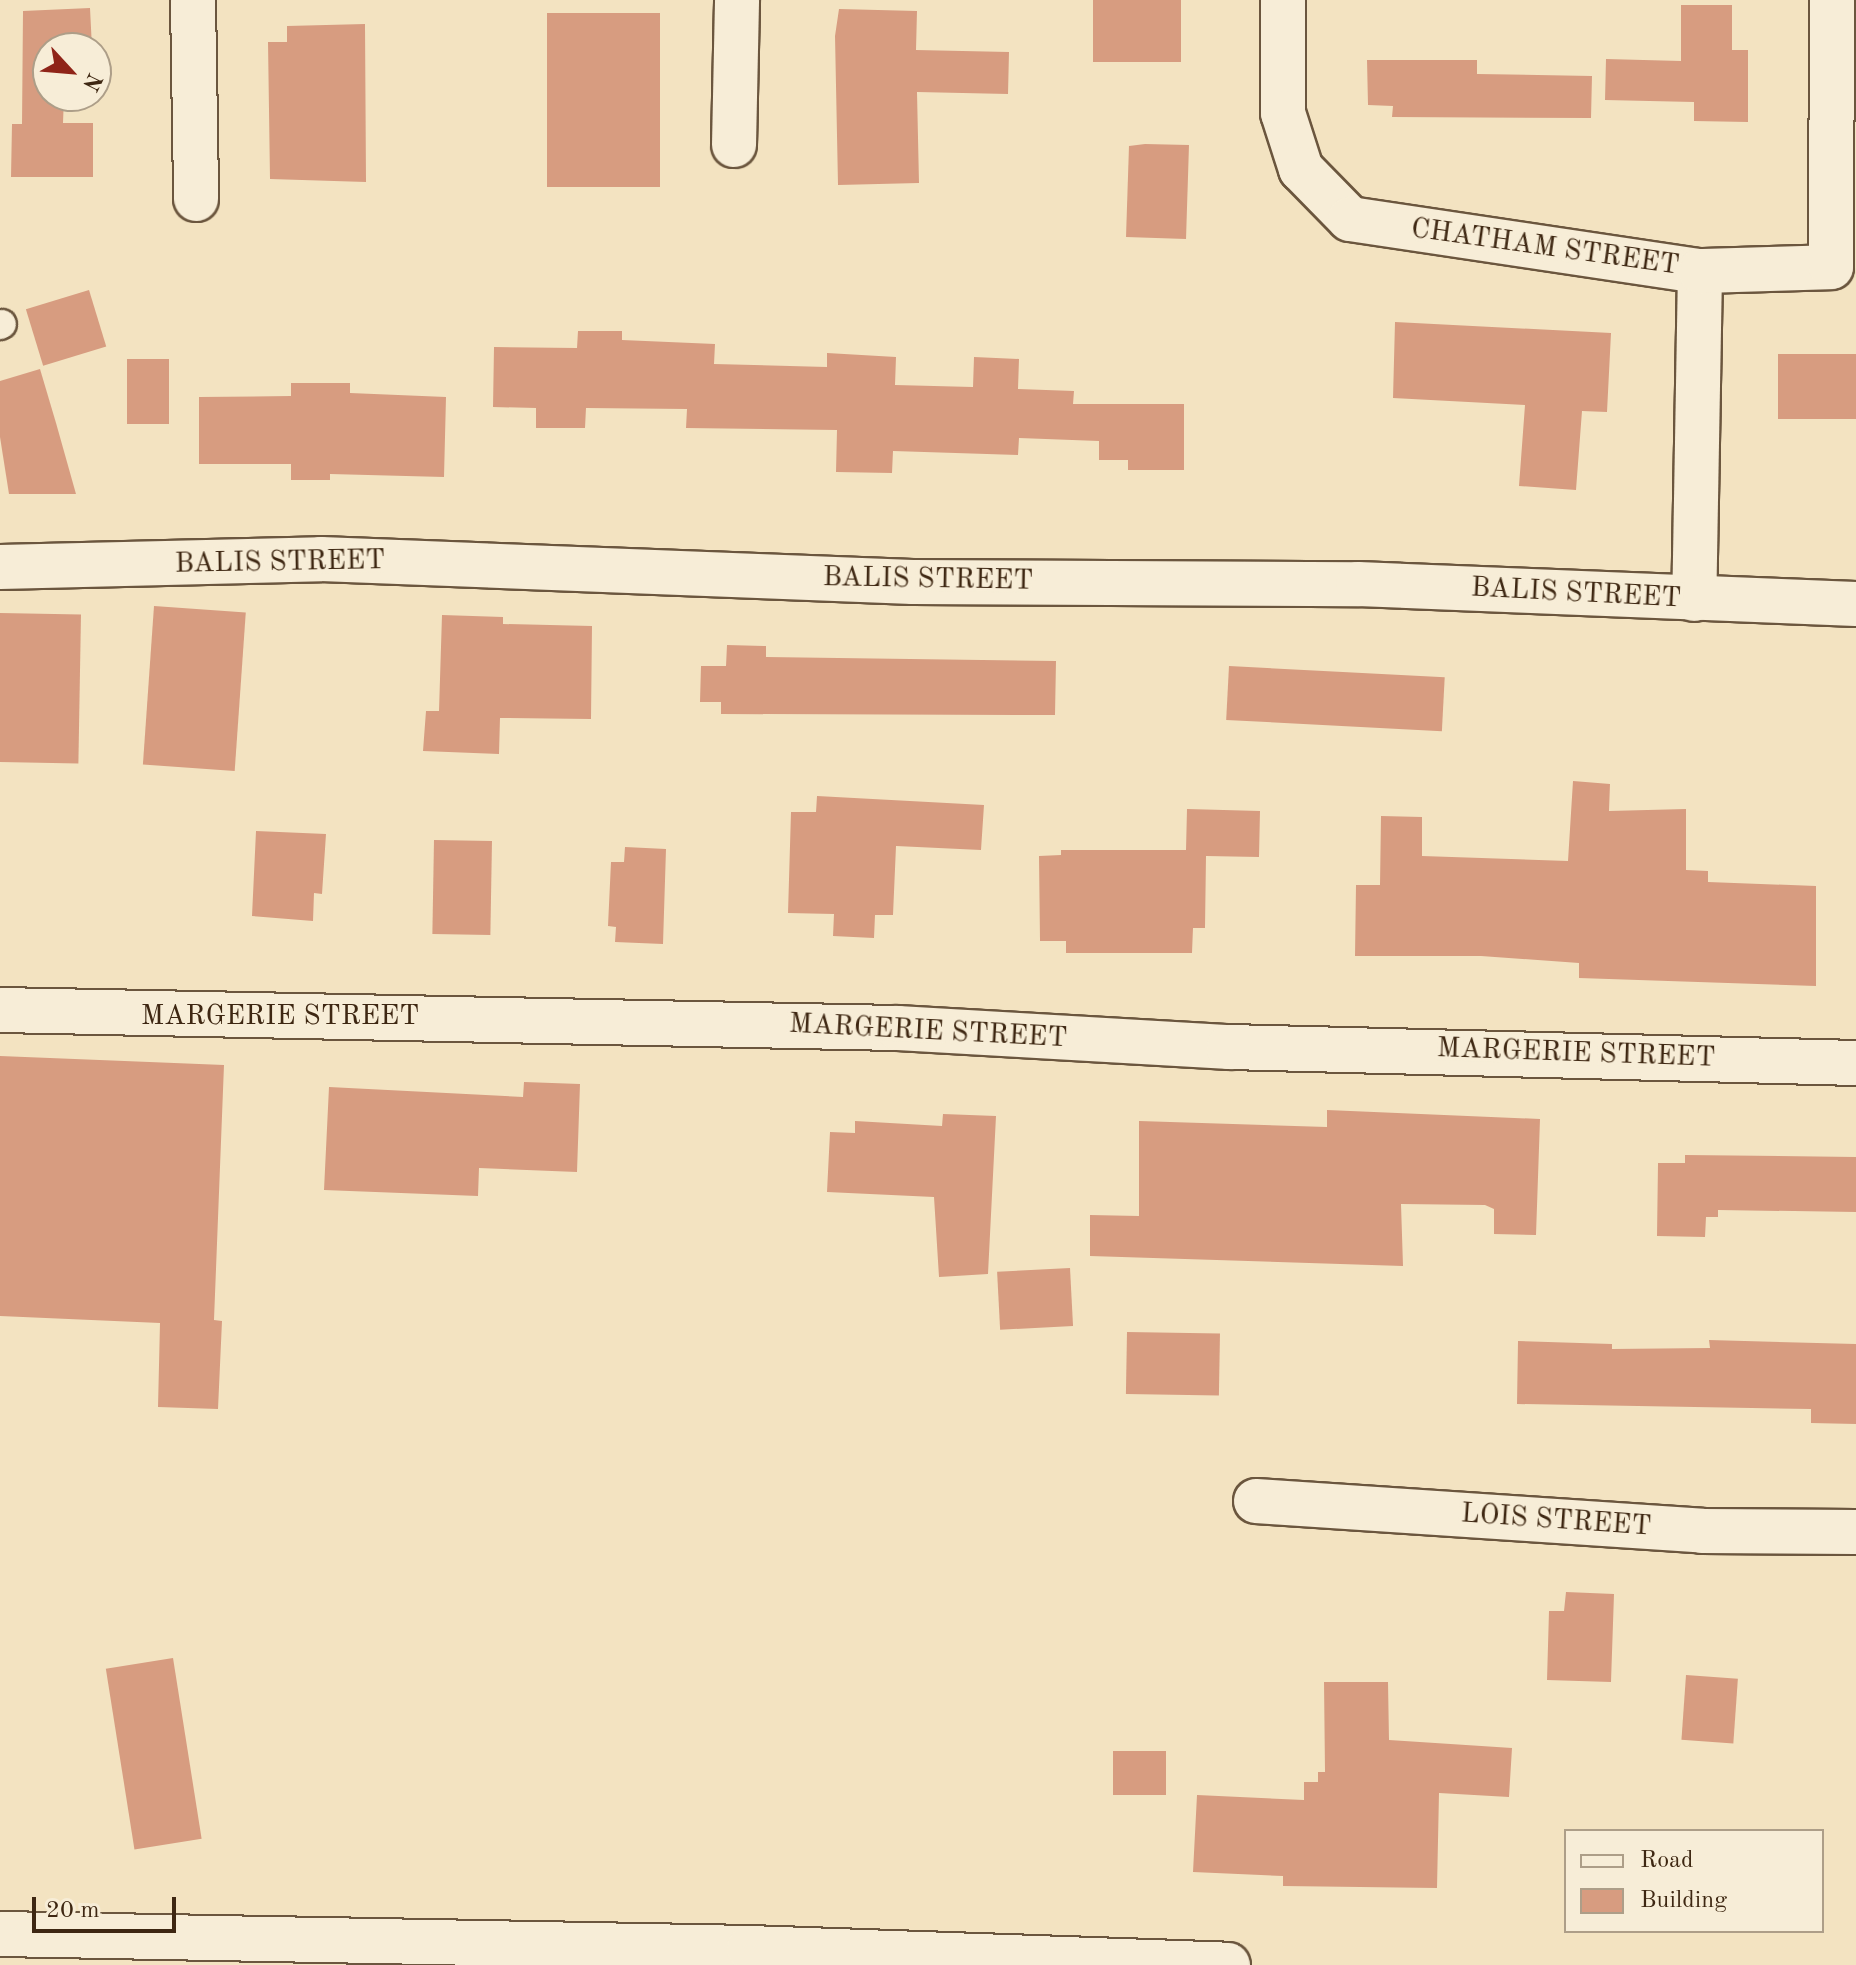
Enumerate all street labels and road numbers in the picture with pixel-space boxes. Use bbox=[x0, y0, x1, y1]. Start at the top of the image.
street label: CHATHAM STREET bbox=[1409, 213, 1681, 283]
street label: BALIS STREET bbox=[174, 544, 386, 582]
street label: BALIS STREET bbox=[822, 561, 1034, 599]
street label: BALIS STREET bbox=[1470, 572, 1682, 616]
street label: MARGERIE STREET bbox=[141, 1000, 419, 1034]
street label: MARGERIE STREET bbox=[788, 1008, 1068, 1056]
street label: MARGERIE STREET bbox=[1436, 1032, 1716, 1076]
street label: LOIS STREET bbox=[1460, 1498, 1652, 1544]

